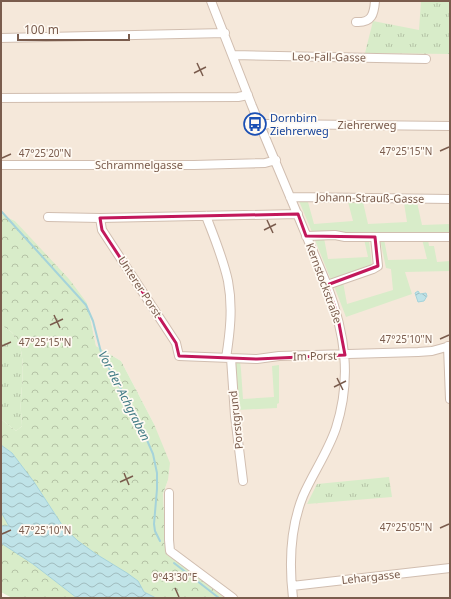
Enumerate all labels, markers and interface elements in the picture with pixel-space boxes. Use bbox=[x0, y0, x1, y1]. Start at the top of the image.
scale bar bbox=[18, 16, 129, 42]
text: 100 m bbox=[24, 21, 59, 38]
street label: Leo-Fall-Gasse bbox=[292, 48, 366, 65]
place label: Dornbirn Ziehrerweg bbox=[270, 110, 329, 138]
bus stop icon: Dornbirn Ziehrerweg bbox=[242, 111, 268, 137]
street label: Ziehrerweg bbox=[338, 117, 396, 132]
text: 47°25'15"N bbox=[380, 144, 432, 158]
text: 47°25'20"N bbox=[19, 146, 71, 160]
street label: Schrammelgasse bbox=[95, 157, 183, 172]
street label: Johann-Strauß-Gasse bbox=[315, 189, 424, 206]
street label: Kernstockstraße bbox=[303, 241, 346, 325]
street label: Unterer Porst bbox=[115, 253, 166, 320]
text: 47°25'10"N bbox=[380, 332, 432, 346]
text: 47°25'15"N bbox=[19, 335, 71, 349]
water label: Vor der Achgraben bbox=[94, 348, 155, 444]
street label: Im Porst bbox=[293, 348, 337, 363]
street label: Porstgrund bbox=[225, 390, 246, 450]
text: 47°25'05"N bbox=[380, 520, 432, 534]
text: 47°25'10"N bbox=[19, 523, 71, 537]
street label: Lehargasse bbox=[341, 566, 401, 587]
text: 9°43'30"E bbox=[153, 570, 197, 584]

